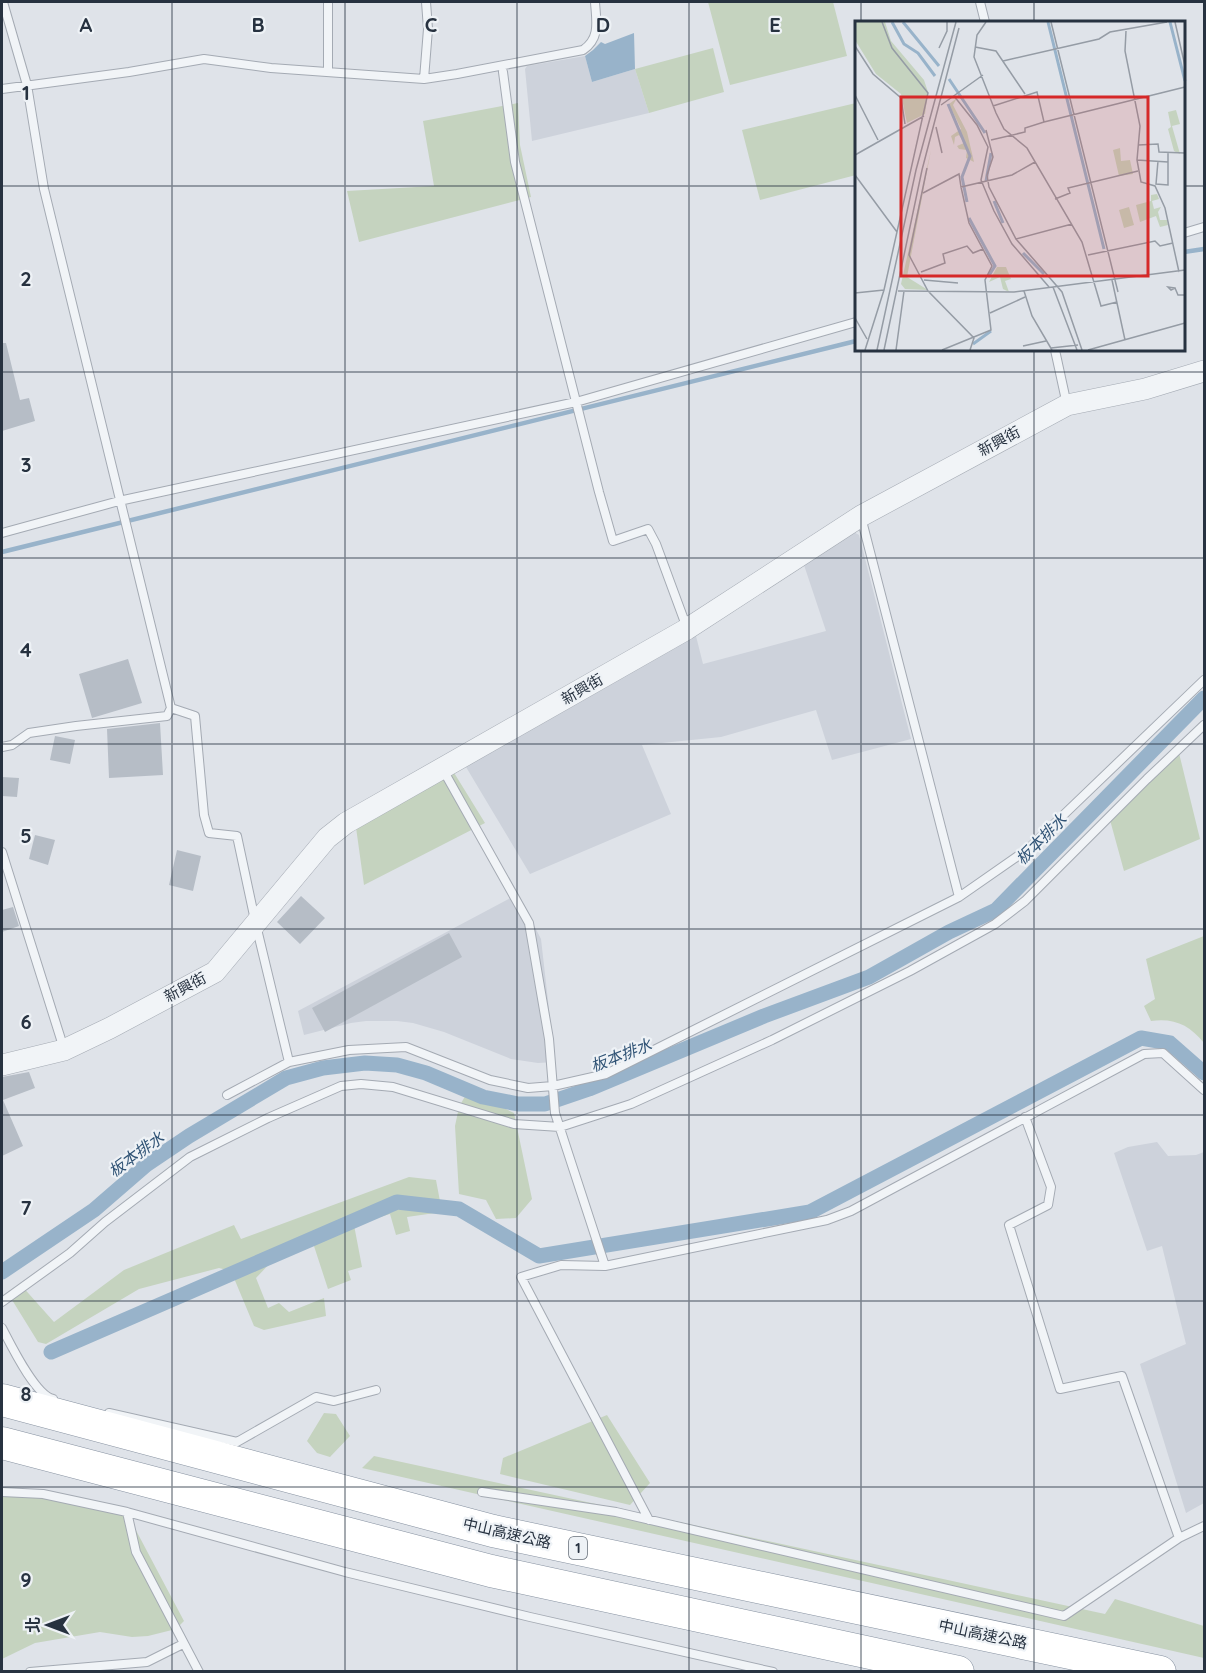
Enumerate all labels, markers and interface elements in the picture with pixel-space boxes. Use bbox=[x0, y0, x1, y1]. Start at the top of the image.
text: A bbox=[80, 12, 93, 37]
text: B bbox=[251, 12, 265, 37]
text: C bbox=[425, 12, 438, 37]
text: D bbox=[596, 12, 610, 37]
text: E bbox=[769, 12, 781, 37]
inset map bbox=[855, 21, 1185, 351]
text: 1 bbox=[22, 80, 30, 105]
text: 2 bbox=[20, 266, 32, 291]
street label: 新興街 bbox=[975, 422, 1023, 460]
text: 3 bbox=[21, 452, 31, 477]
text: 4 bbox=[20, 637, 32, 662]
street label: 新興街 bbox=[558, 670, 606, 708]
water label: 板本排水 bbox=[1011, 809, 1071, 869]
text: 5 bbox=[20, 823, 32, 848]
street label: 新興街 bbox=[161, 968, 209, 1006]
text: 6 bbox=[20, 1009, 32, 1034]
water label: 板本排水 bbox=[588, 1034, 655, 1076]
water label: 板本排水 bbox=[104, 1127, 169, 1181]
text: 7 bbox=[21, 1195, 32, 1220]
text: 8 bbox=[21, 1381, 32, 1406]
street label: 中山高速公路 bbox=[461, 1514, 553, 1552]
road number: 1 bbox=[569, 1537, 587, 1559]
text: 9 bbox=[20, 1567, 32, 1592]
north arrow bbox=[18, 1595, 78, 1655]
street label: 中山高速公路 bbox=[937, 1615, 1029, 1653]
text: 北 bbox=[23, 1617, 43, 1633]

